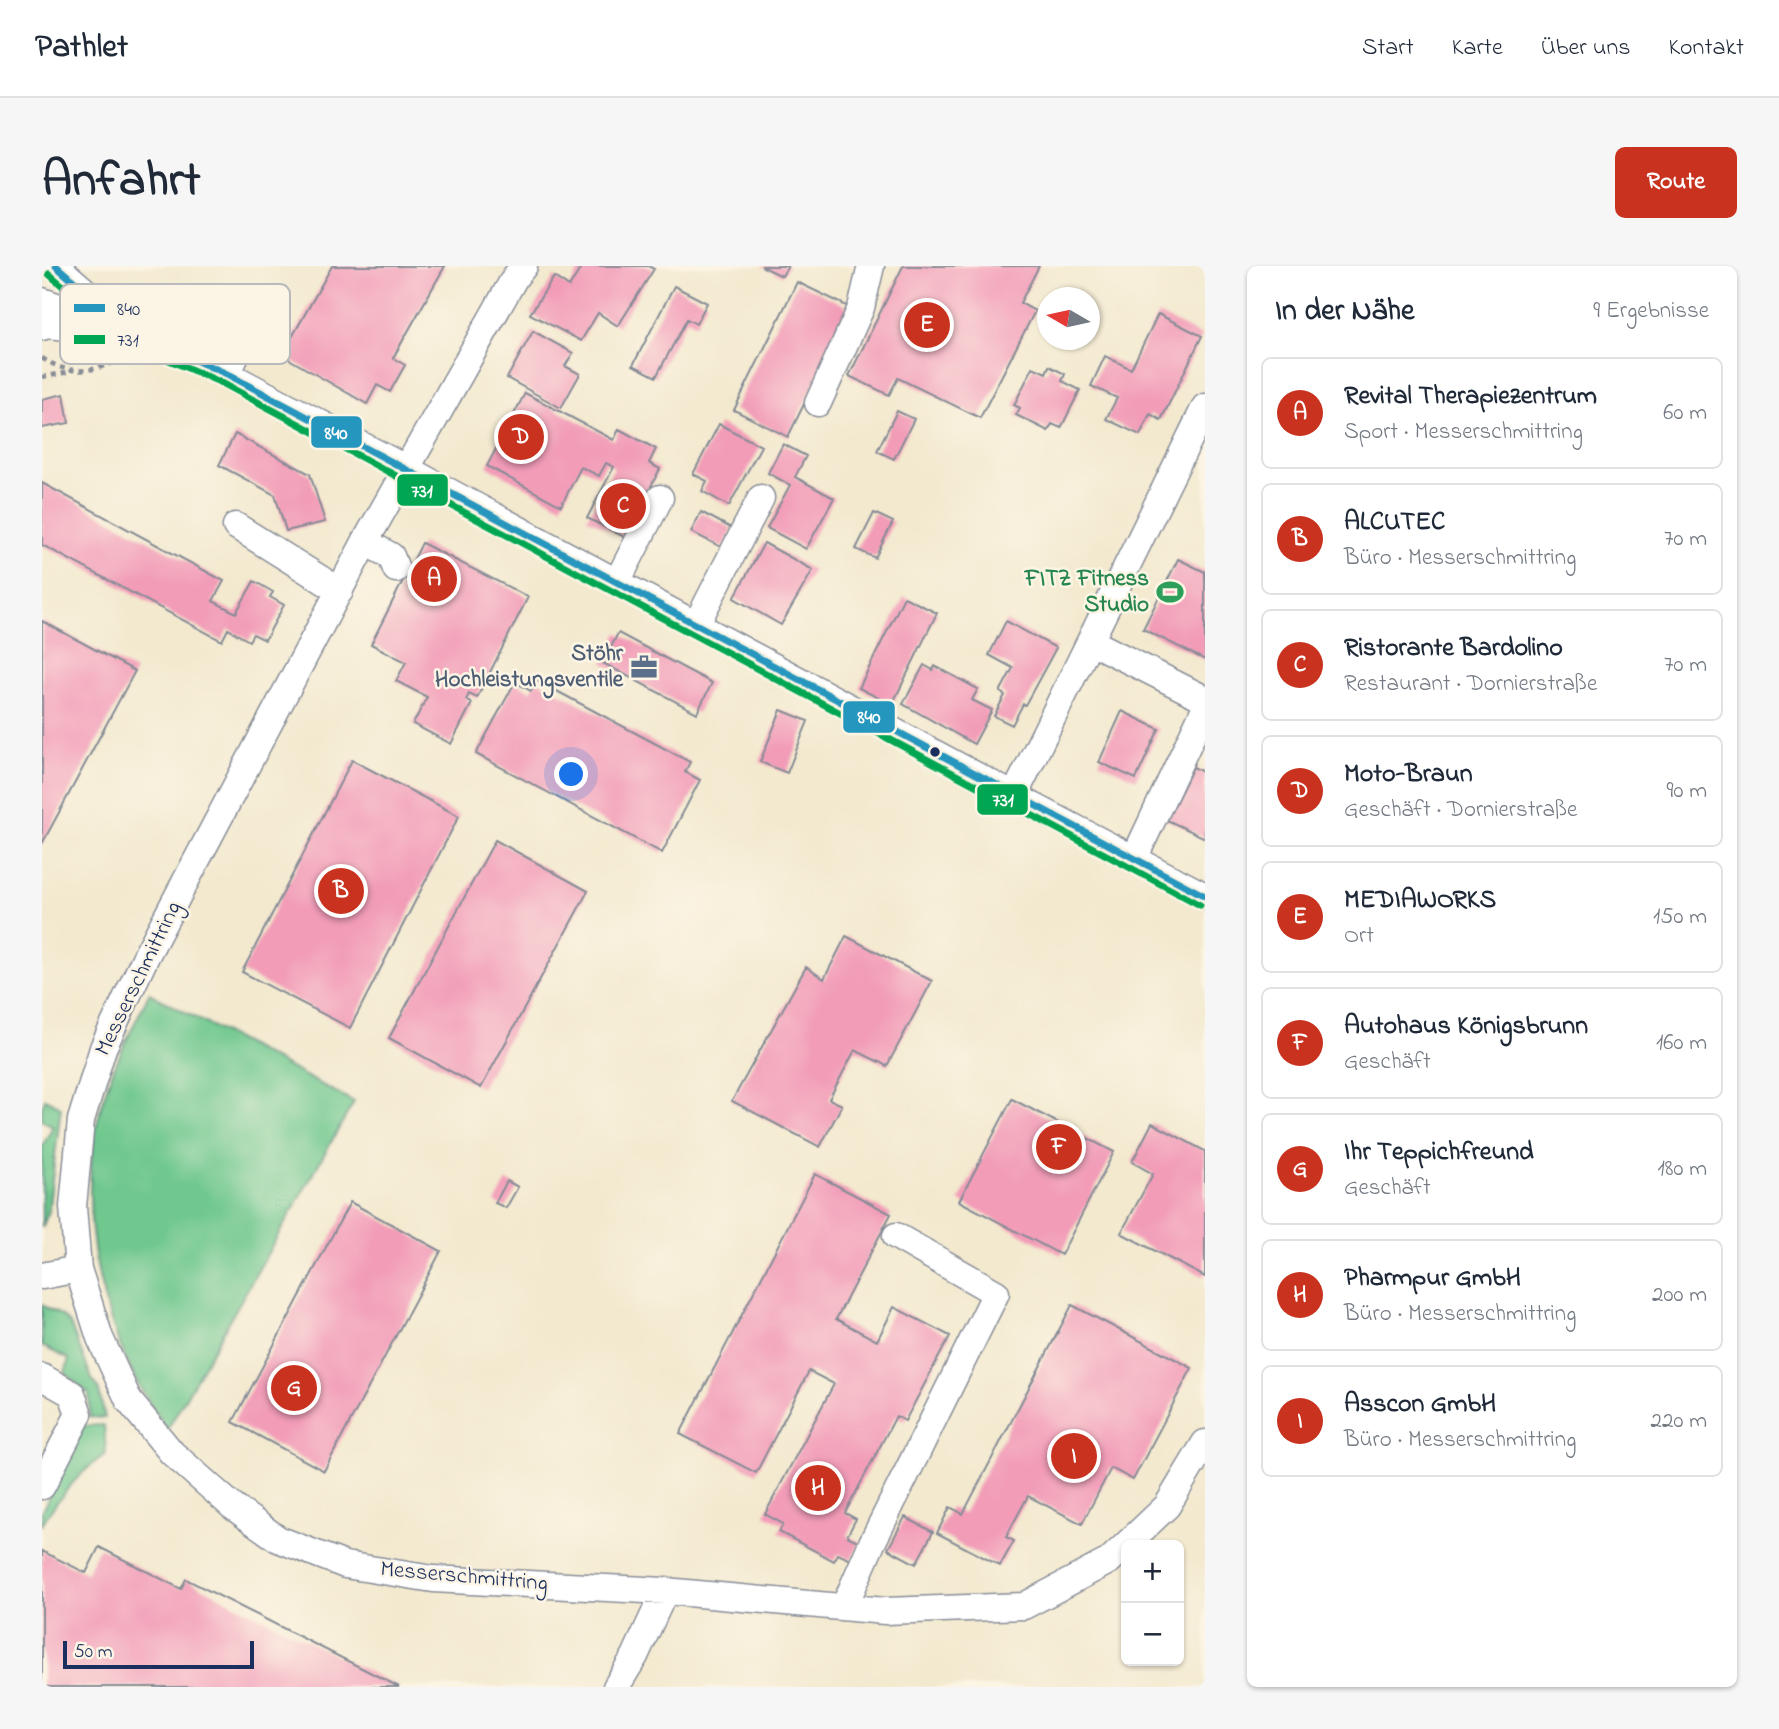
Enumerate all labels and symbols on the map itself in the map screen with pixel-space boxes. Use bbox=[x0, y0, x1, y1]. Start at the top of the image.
legend bbox=[60, 284, 290, 364]
north arrow bbox=[1037, 287, 1100, 350]
text: 840 bbox=[117, 297, 140, 324]
pin: E bbox=[904, 299, 950, 351]
text: 731 bbox=[117, 328, 139, 355]
pin: D bbox=[498, 411, 544, 463]
line badge: 840 bbox=[310, 415, 363, 449]
text: 840 bbox=[323, 421, 348, 448]
line badge: 731 bbox=[396, 473, 449, 507]
text: 731 bbox=[411, 479, 433, 506]
pin: C bbox=[600, 480, 646, 532]
pin: A bbox=[411, 553, 457, 605]
place label: FITZ Fitness Studio bbox=[1024, 563, 1149, 622]
sports icon: FITZ Fitness Studio bbox=[1155, 577, 1185, 607]
place label: Stöhr Hochleistungsventile bbox=[435, 638, 624, 699]
office icon: Stöhr Hochleistungsventile bbox=[629, 652, 659, 682]
line badge: 840 bbox=[842, 700, 896, 734]
text: 840 bbox=[856, 705, 881, 732]
unlabelled marker bbox=[928, 745, 942, 759]
your location bbox=[554, 757, 588, 791]
line badge: 731 bbox=[976, 783, 1029, 816]
text: 731 bbox=[992, 788, 1014, 815]
pin: B bbox=[318, 865, 364, 917]
street label: Messerschmittring bbox=[87, 896, 192, 1062]
pin: F bbox=[1036, 1121, 1082, 1173]
pin: G bbox=[271, 1362, 317, 1414]
pin: I bbox=[1051, 1430, 1097, 1482]
pin: H bbox=[795, 1462, 841, 1514]
street label: Messerschmittring bbox=[379, 1553, 549, 1602]
scale bar bbox=[63, 1638, 254, 1670]

